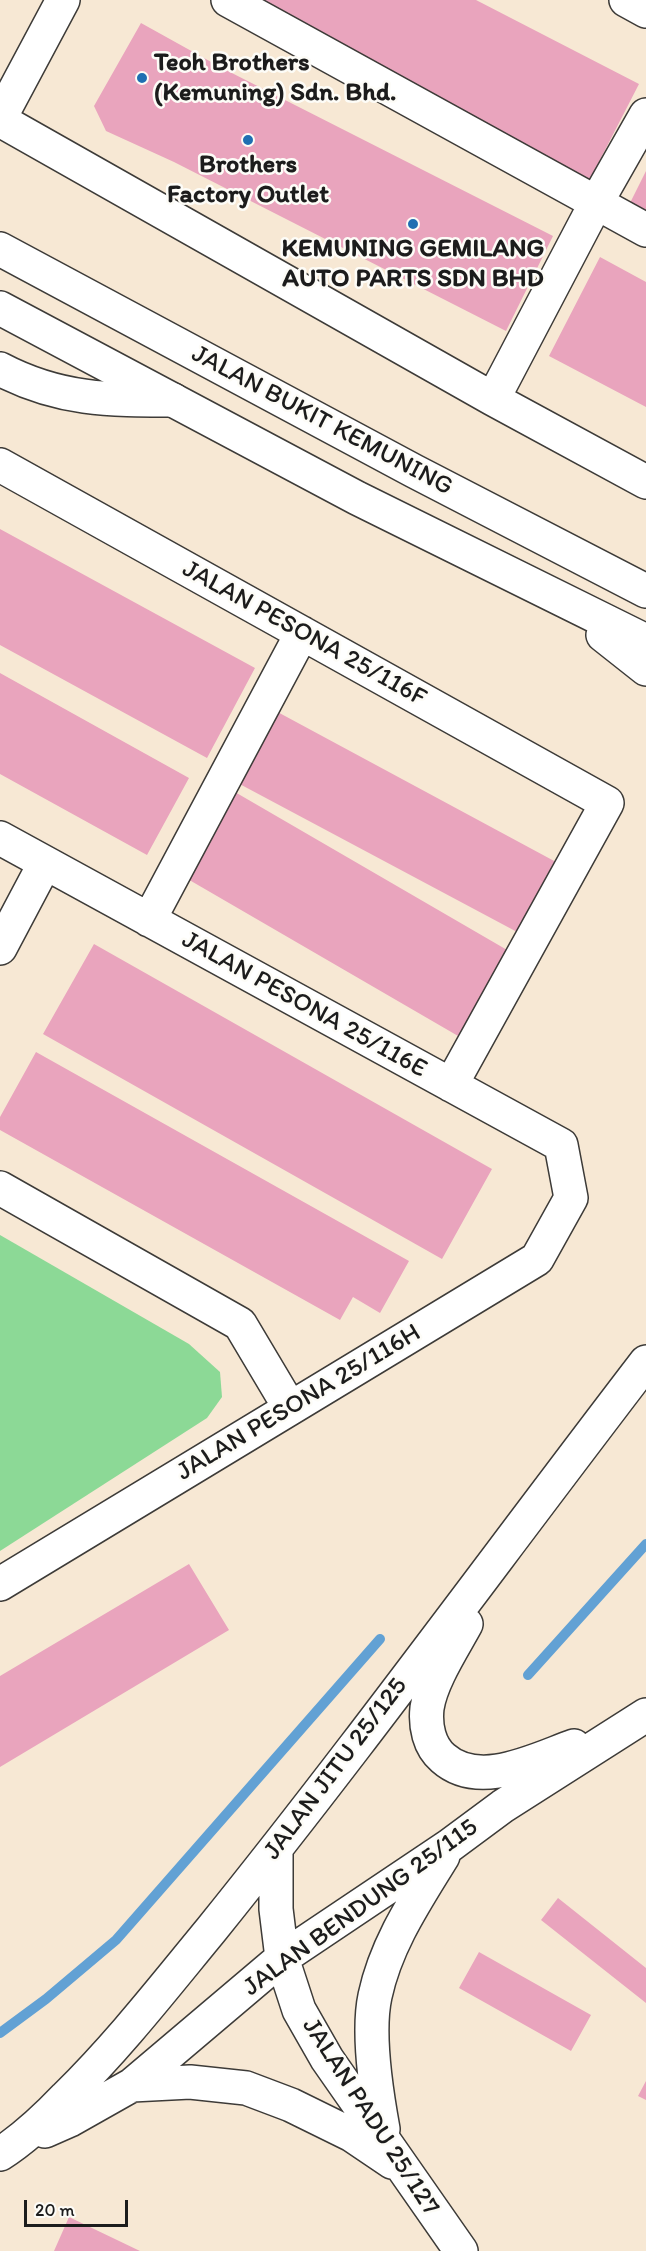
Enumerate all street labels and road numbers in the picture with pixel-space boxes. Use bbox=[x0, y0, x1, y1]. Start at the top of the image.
street label: JALAN BUKIT KEMUNING bbox=[186, 339, 458, 503]
street label: JALAN PESONA 25/116F bbox=[177, 554, 431, 714]
street label: JALAN PESONA 25/116E bbox=[176, 925, 432, 1085]
street label: JALAN PESONA 25/116H bbox=[171, 1318, 427, 1488]
street label: JALAN JITU 25/125 bbox=[257, 1672, 415, 1866]
street label: JALAN BENDUNG 25/115 bbox=[238, 1812, 484, 2004]
street label: JALAN PADU 25/127 bbox=[295, 2012, 445, 2222]

